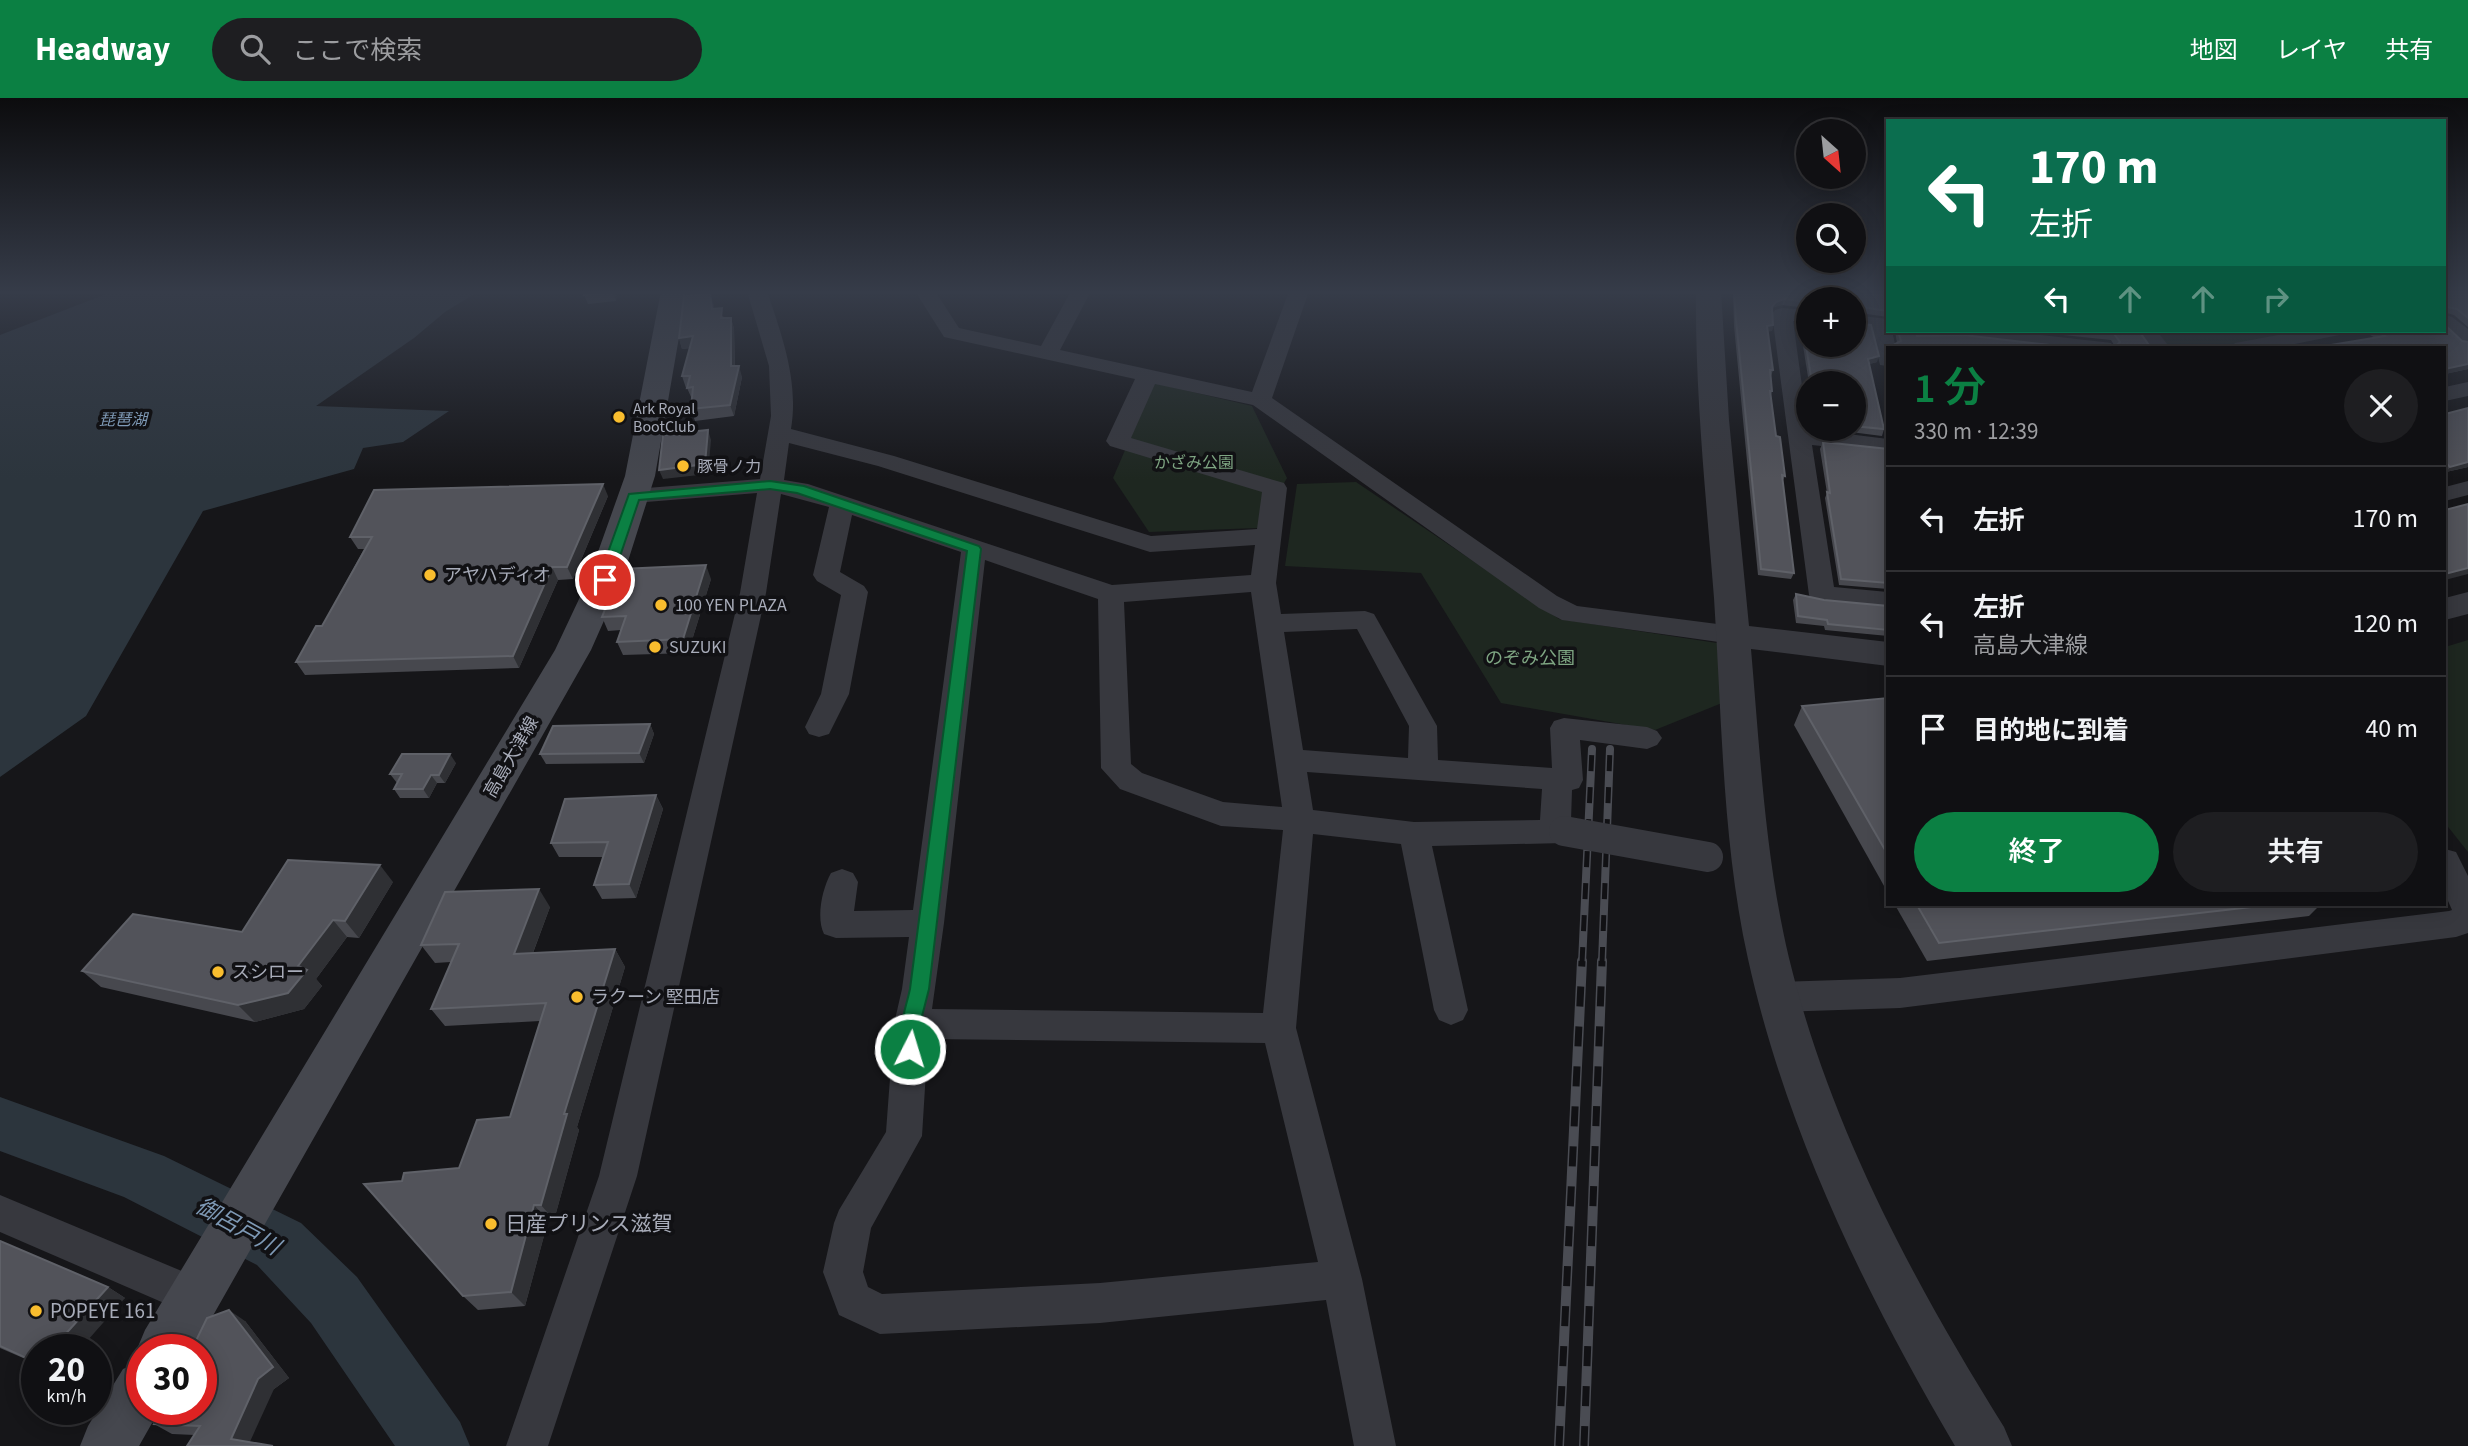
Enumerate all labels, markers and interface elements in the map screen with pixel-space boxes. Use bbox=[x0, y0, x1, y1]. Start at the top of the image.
search box bbox=[212, 18, 702, 81]
text: Headway bbox=[35, 26, 170, 73]
icon: search bbox=[236, 30, 274, 68]
text: ここで検索 bbox=[292, 32, 422, 69]
text: 地図 bbox=[2190, 33, 2238, 68]
text: レイヤ bbox=[2276, 33, 2347, 68]
text: 共有 bbox=[2385, 33, 2433, 68]
north arrow bbox=[1796, 119, 1866, 189]
map controls bbox=[1796, 119, 1866, 441]
text: 170 m bbox=[2029, 133, 2158, 203]
icon: left bbox=[1914, 147, 2005, 238]
text: 左折 bbox=[2029, 202, 2093, 248]
button: search bbox=[1796, 203, 1866, 273]
icon: left bbox=[2038, 280, 2076, 318]
icon: ahead bbox=[2111, 280, 2149, 318]
icon: ahead bbox=[2184, 280, 2222, 318]
icon: right bbox=[2257, 280, 2295, 318]
button: + bbox=[1796, 287, 1866, 357]
text: 1 分 bbox=[1914, 359, 1986, 419]
button: close bbox=[2344, 369, 2418, 443]
button: − bbox=[1796, 371, 1866, 441]
place label: Ark Royal BootClub bbox=[633, 398, 696, 438]
water label: 琵琶湖 bbox=[99, 409, 150, 431]
marker: Ark Royal BootClub bbox=[611, 409, 627, 425]
text: 330 m · 12:39 bbox=[1914, 415, 2038, 448]
park label: かざみ公園 bbox=[1154, 452, 1234, 474]
place label: 豚骨ノ力 bbox=[697, 456, 761, 478]
marker: 豚骨ノ力 bbox=[675, 458, 691, 474]
icon: left bbox=[1914, 500, 1952, 538]
text: 170 m bbox=[2352, 500, 2418, 537]
text: 左折 bbox=[1973, 502, 2025, 539]
pin bbox=[575, 550, 635, 610]
icon: arrive bbox=[586, 561, 624, 599]
place label: アヤハディオ bbox=[444, 563, 550, 588]
marker: アヤハディオ bbox=[422, 567, 438, 583]
text: 左折 bbox=[1973, 589, 2025, 626]
place label: 100 YEN PLAZA bbox=[675, 593, 787, 618]
marker: 100 YEN PLAZA bbox=[653, 597, 669, 613]
icon: left bbox=[1914, 605, 1952, 643]
text: 120 m bbox=[2352, 605, 2418, 642]
text: 高島大津線 bbox=[1973, 629, 2088, 662]
place label: SUZUKI bbox=[669, 635, 727, 660]
marker: SUZUKI bbox=[647, 639, 663, 655]
park label: のぞみ公園 bbox=[1485, 646, 1575, 671]
icon: arrive bbox=[1914, 710, 1952, 748]
text: 40 m bbox=[2365, 710, 2418, 747]
street label: 高島大津線 bbox=[478, 712, 545, 802]
text: 目的地に到着 bbox=[1973, 712, 2129, 749]
button: 終了 bbox=[1914, 812, 2159, 892]
button: 共有 bbox=[2173, 812, 2418, 892]
place label: スシロー bbox=[232, 960, 304, 985]
marker: スシロー bbox=[210, 964, 226, 980]
place label: ラクーン 堅田店 bbox=[591, 985, 720, 1010]
marker: ラクーン 堅田店 bbox=[569, 989, 585, 1005]
position arrow bbox=[873, 1012, 947, 1086]
water label: 御呂戸川 bbox=[190, 1190, 289, 1265]
place label: 日産プリンス滋賀 bbox=[505, 1209, 673, 1239]
marker: 日産プリンス滋賀 bbox=[483, 1216, 499, 1232]
place label: POPEYE 161 bbox=[50, 1296, 155, 1326]
marker: POPEYE 161 bbox=[28, 1303, 44, 1319]
speed limit sign: 30 bbox=[126, 1334, 217, 1425]
text: 20 bbox=[48, 1345, 85, 1395]
text: km/h bbox=[47, 1384, 86, 1409]

